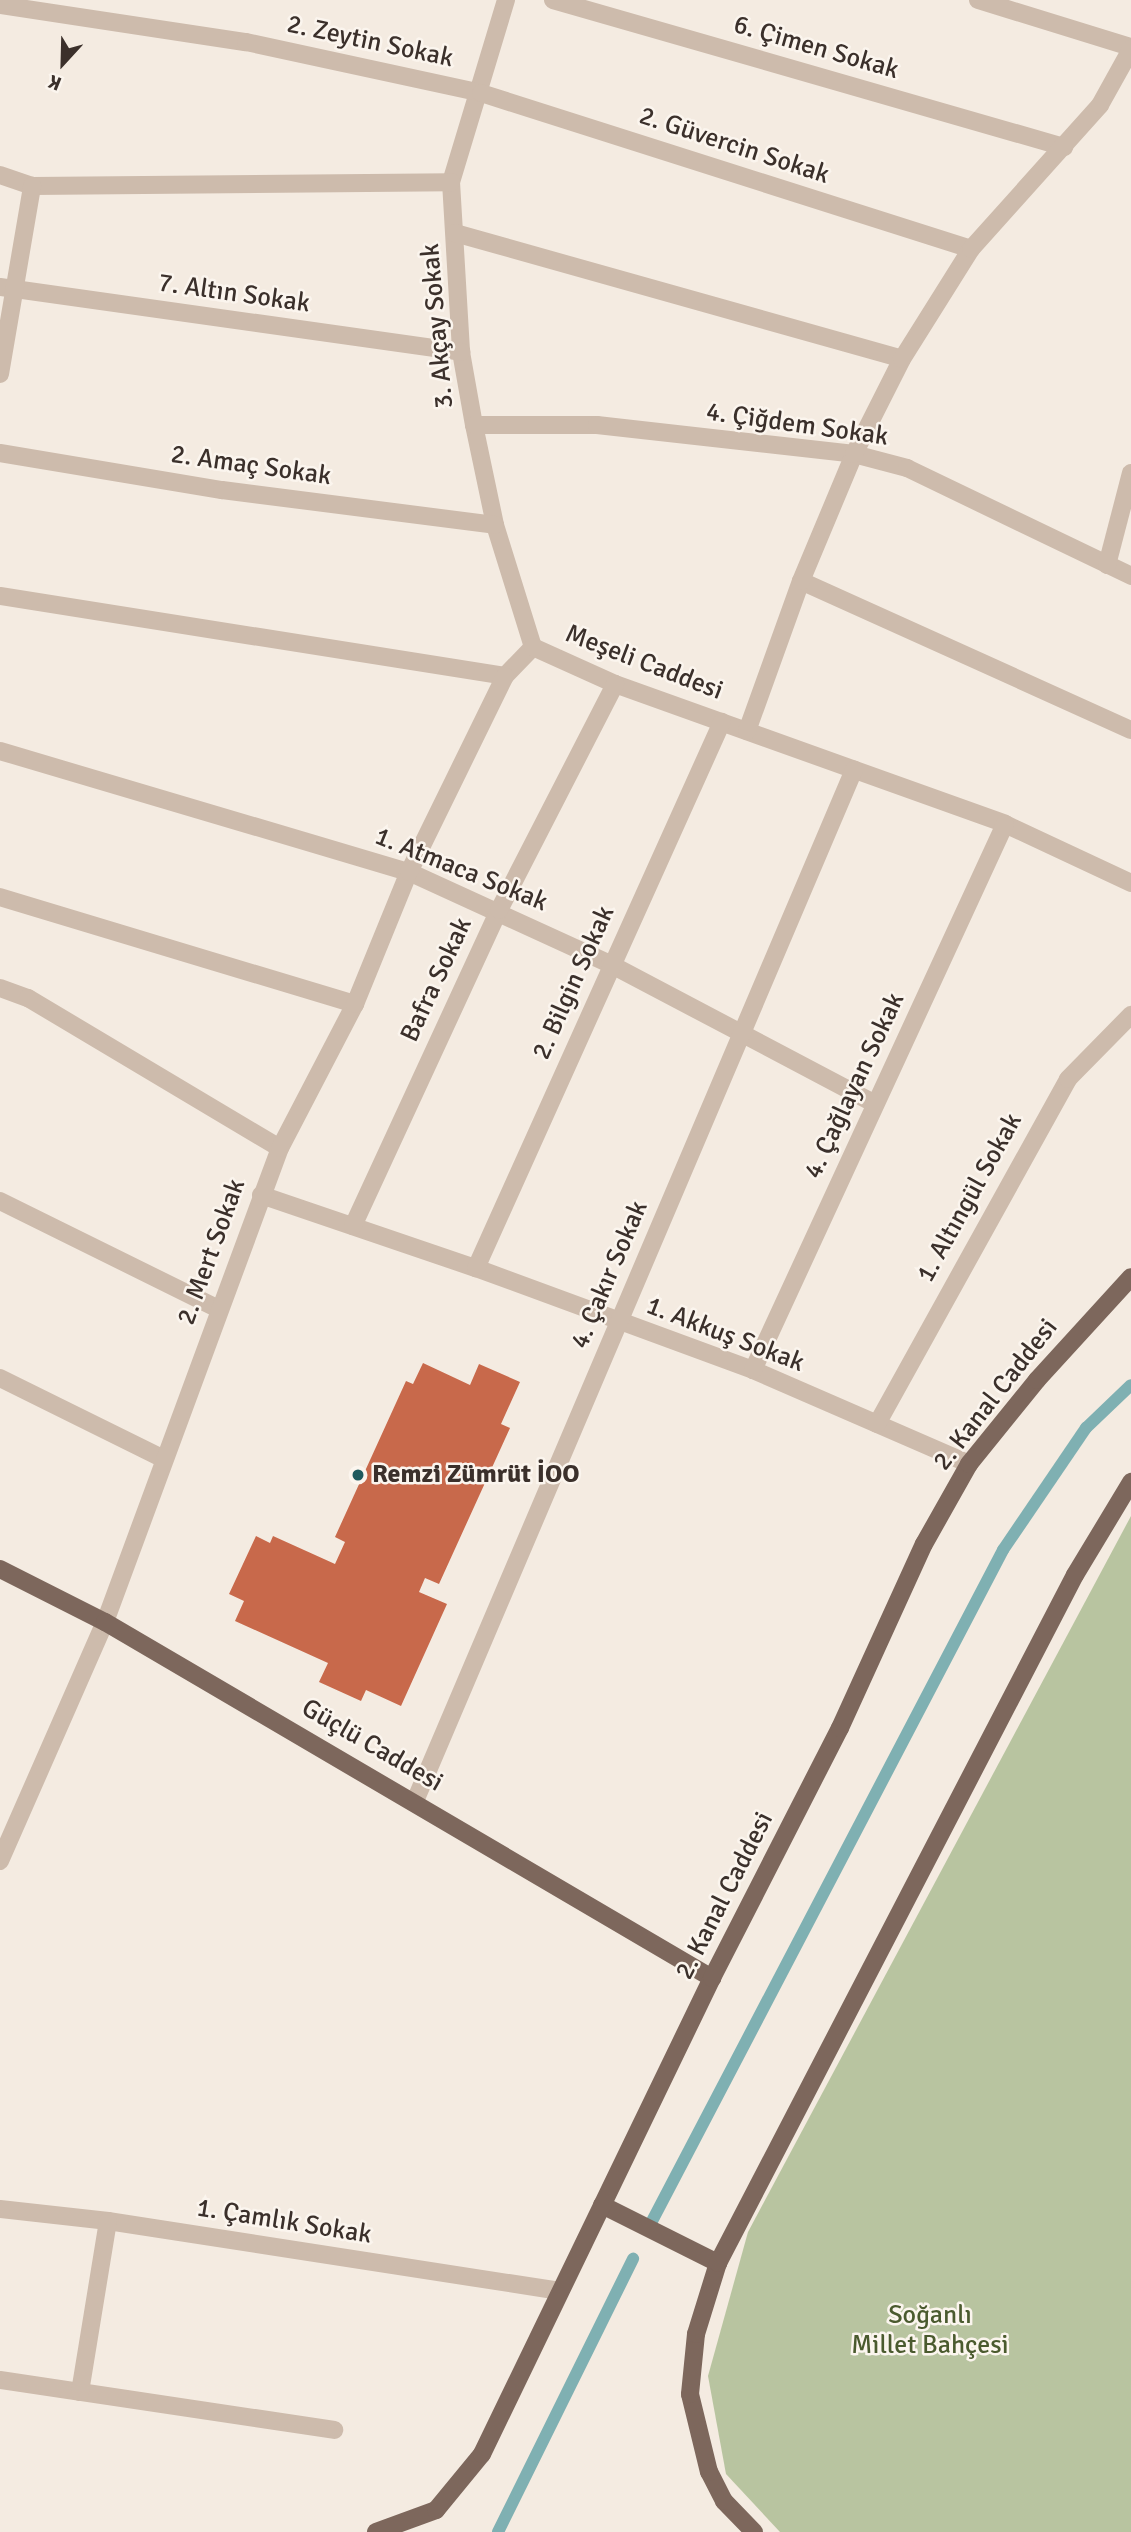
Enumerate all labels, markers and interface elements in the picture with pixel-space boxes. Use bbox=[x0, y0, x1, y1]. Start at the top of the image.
street label: 2. Zeytin Sokak bbox=[284, 9, 456, 75]
street label: 6. Çimen Sokak bbox=[730, 10, 902, 86]
north arrow bbox=[28, 28, 98, 98]
text: K bbox=[45, 69, 65, 96]
street label: 2. Güvercin Sokak bbox=[635, 101, 833, 191]
street label: 3. Akçay Sokak bbox=[415, 242, 461, 410]
street label: 7. Altın Sokak bbox=[156, 268, 312, 320]
street label: 4. Çiğdem Sokak bbox=[704, 397, 890, 453]
street label: 2. Amaç Sokak bbox=[169, 439, 333, 493]
street label: Meşeli Caddesi bbox=[561, 619, 727, 707]
street label: 1. Atmaca Sokak bbox=[370, 821, 552, 919]
street label: 2. Bilgin Sokak bbox=[526, 901, 622, 1065]
street label: Bafra Sokak bbox=[395, 913, 479, 1047]
street label: 4. Çağlayan Sokak bbox=[798, 988, 912, 1184]
street label: 1. Altıngül Sokak bbox=[911, 1108, 1029, 1288]
street label: 2. Mert Sokak bbox=[171, 1175, 253, 1329]
street label: 4. Çakır Sokak bbox=[565, 1196, 655, 1354]
street label: 1. Akkuş Sokak bbox=[642, 1291, 808, 1379]
street label: 2. Kanal Caddesi bbox=[927, 1313, 1065, 1477]
place label: Remzi Zümrüt İOO bbox=[372, 1459, 580, 1491]
marker: Remzi Zümrüt İOO bbox=[350, 1467, 366, 1483]
street label: Güçlü Caddesi bbox=[296, 1693, 448, 1799]
street label: 2. Kanal Caddesi bbox=[669, 1807, 781, 1985]
street label: 1. Çamlık Sokak bbox=[194, 2193, 374, 2251]
park label: Soğanlı Millet Bahçesi bbox=[851, 2300, 1009, 2362]

